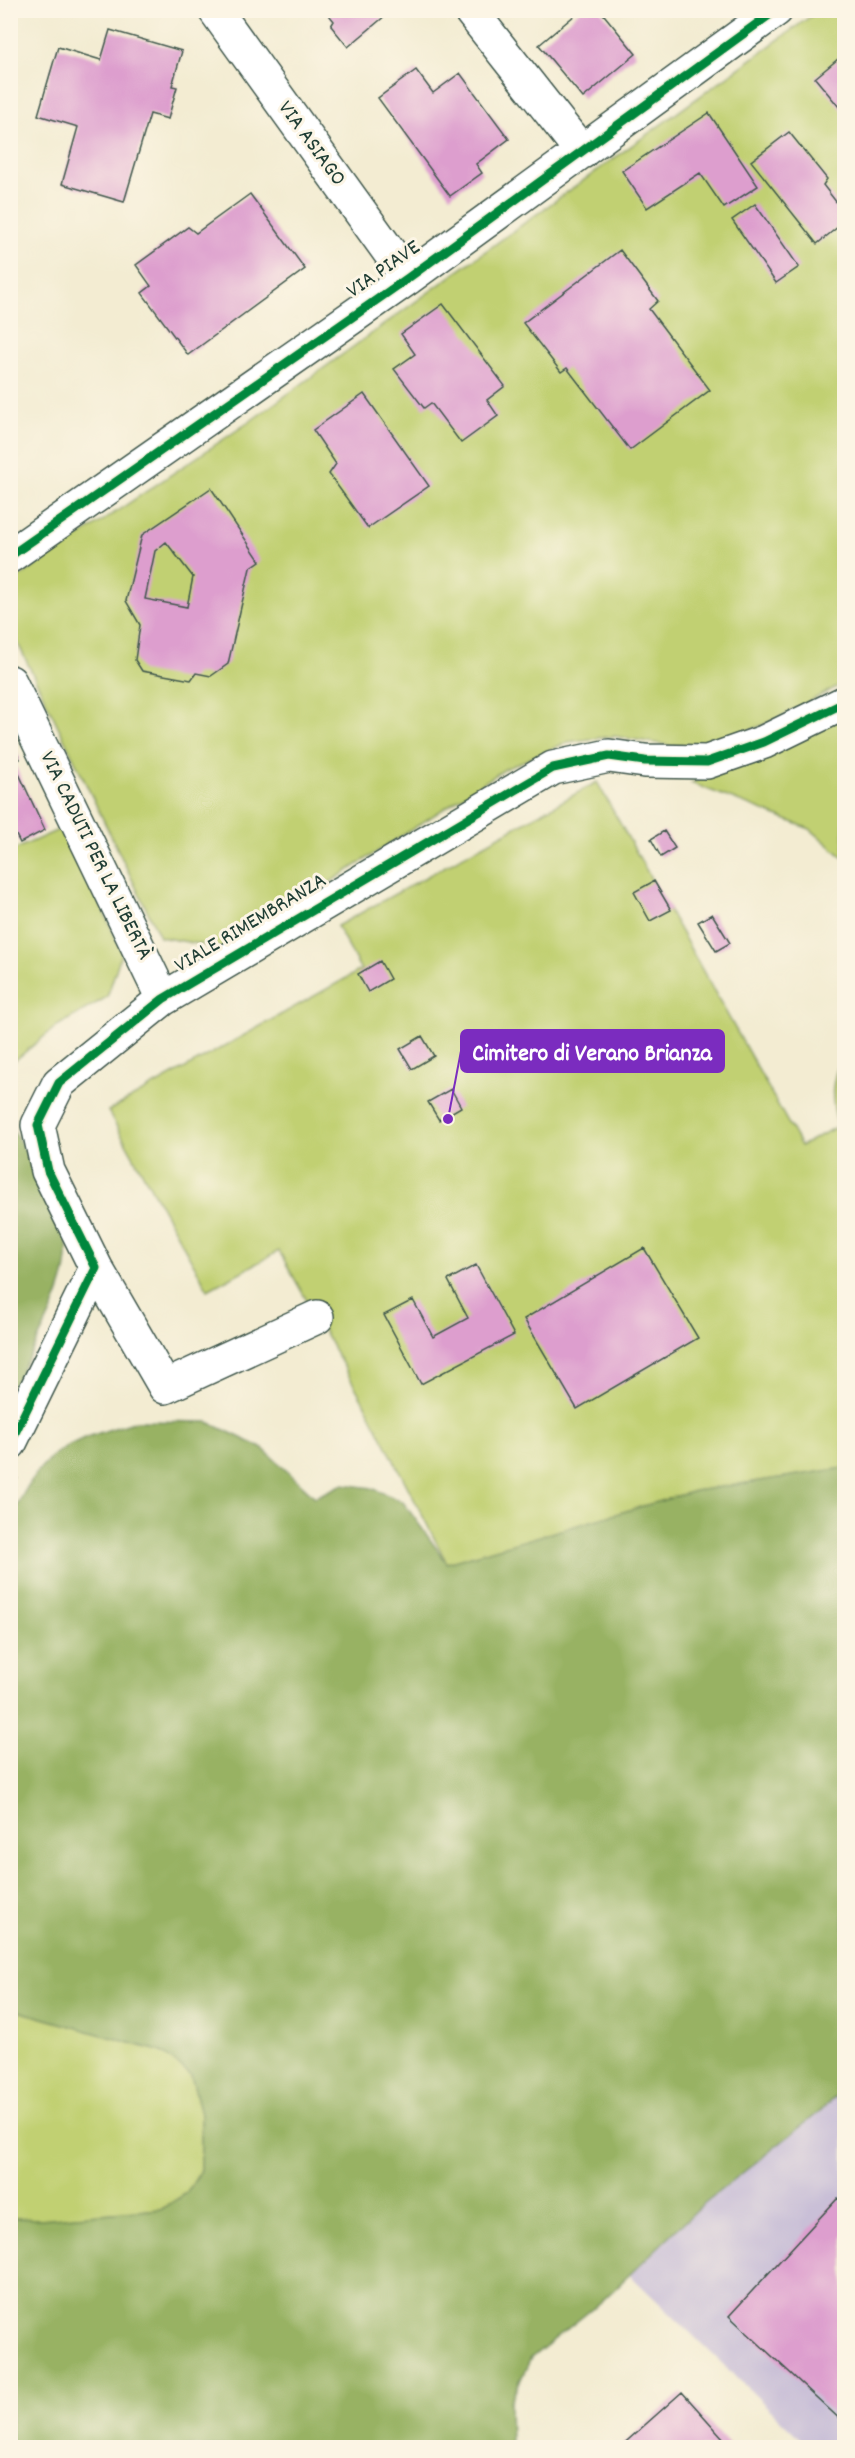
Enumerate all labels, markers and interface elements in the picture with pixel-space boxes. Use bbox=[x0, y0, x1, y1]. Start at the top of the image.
street label: VIA ASIAGO bbox=[269, 95, 353, 193]
street label: VIA PIAVE bbox=[341, 233, 427, 307]
street label: VIA CADUTI PER LA LIBERTÀ bbox=[31, 746, 159, 966]
street label: VIALE RIMEMBRANZA bbox=[169, 866, 333, 982]
callout: Cimitero di Verano Brianza bbox=[461, 1030, 724, 1072]
text: Cimitero di Verano Brianza bbox=[472, 1038, 713, 1072]

